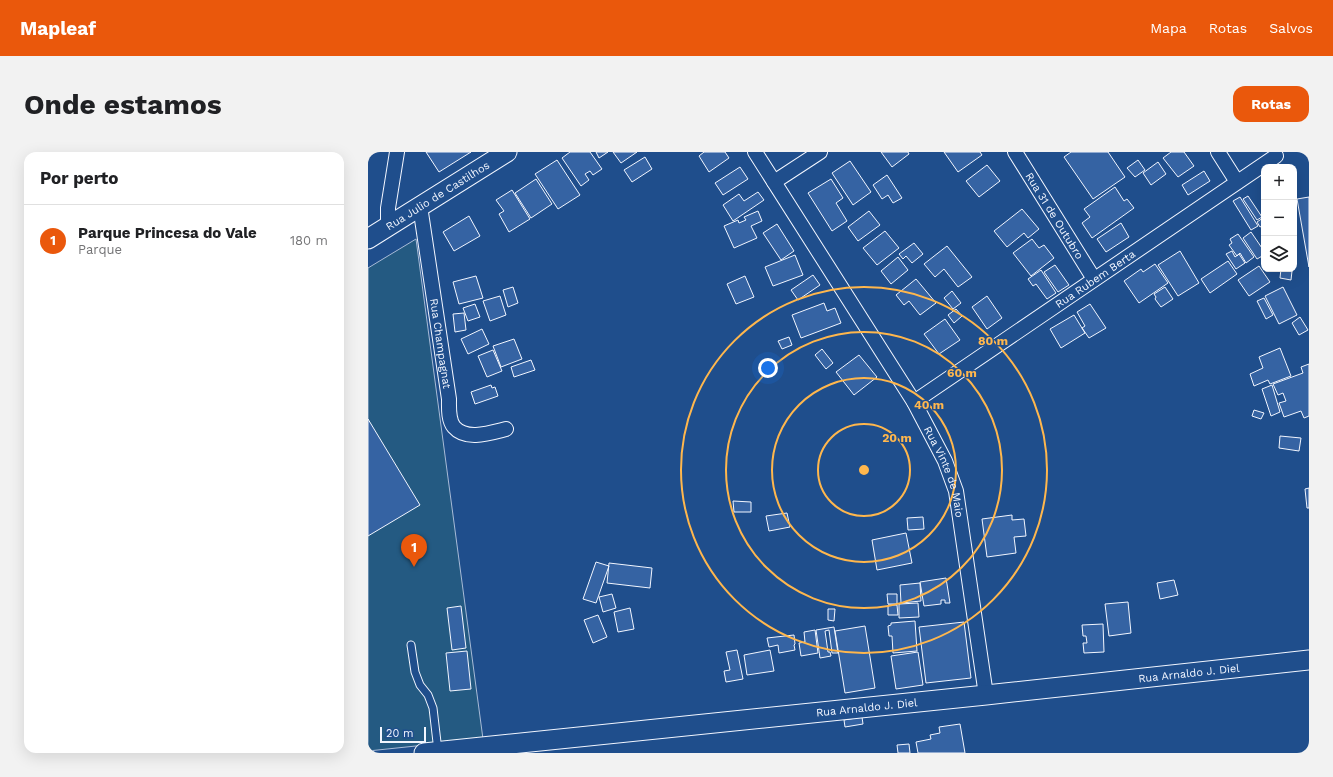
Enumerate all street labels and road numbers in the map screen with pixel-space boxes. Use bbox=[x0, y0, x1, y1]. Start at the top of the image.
street label: Rua Julio de Castilhos bbox=[384, 159, 492, 233]
street label: Rua 31 de Outubro bbox=[1022, 170, 1086, 262]
street label: Rua Rubem Berta bbox=[1053, 248, 1138, 311]
street label: Rua Champagnat bbox=[427, 297, 453, 390]
street label: Rua Vinte de Maio bbox=[921, 424, 966, 518]
street label: Rua Arnaldo J. Diel bbox=[1138, 662, 1241, 685]
street label: Rua Arnaldo J. Diel bbox=[815, 696, 919, 720]

